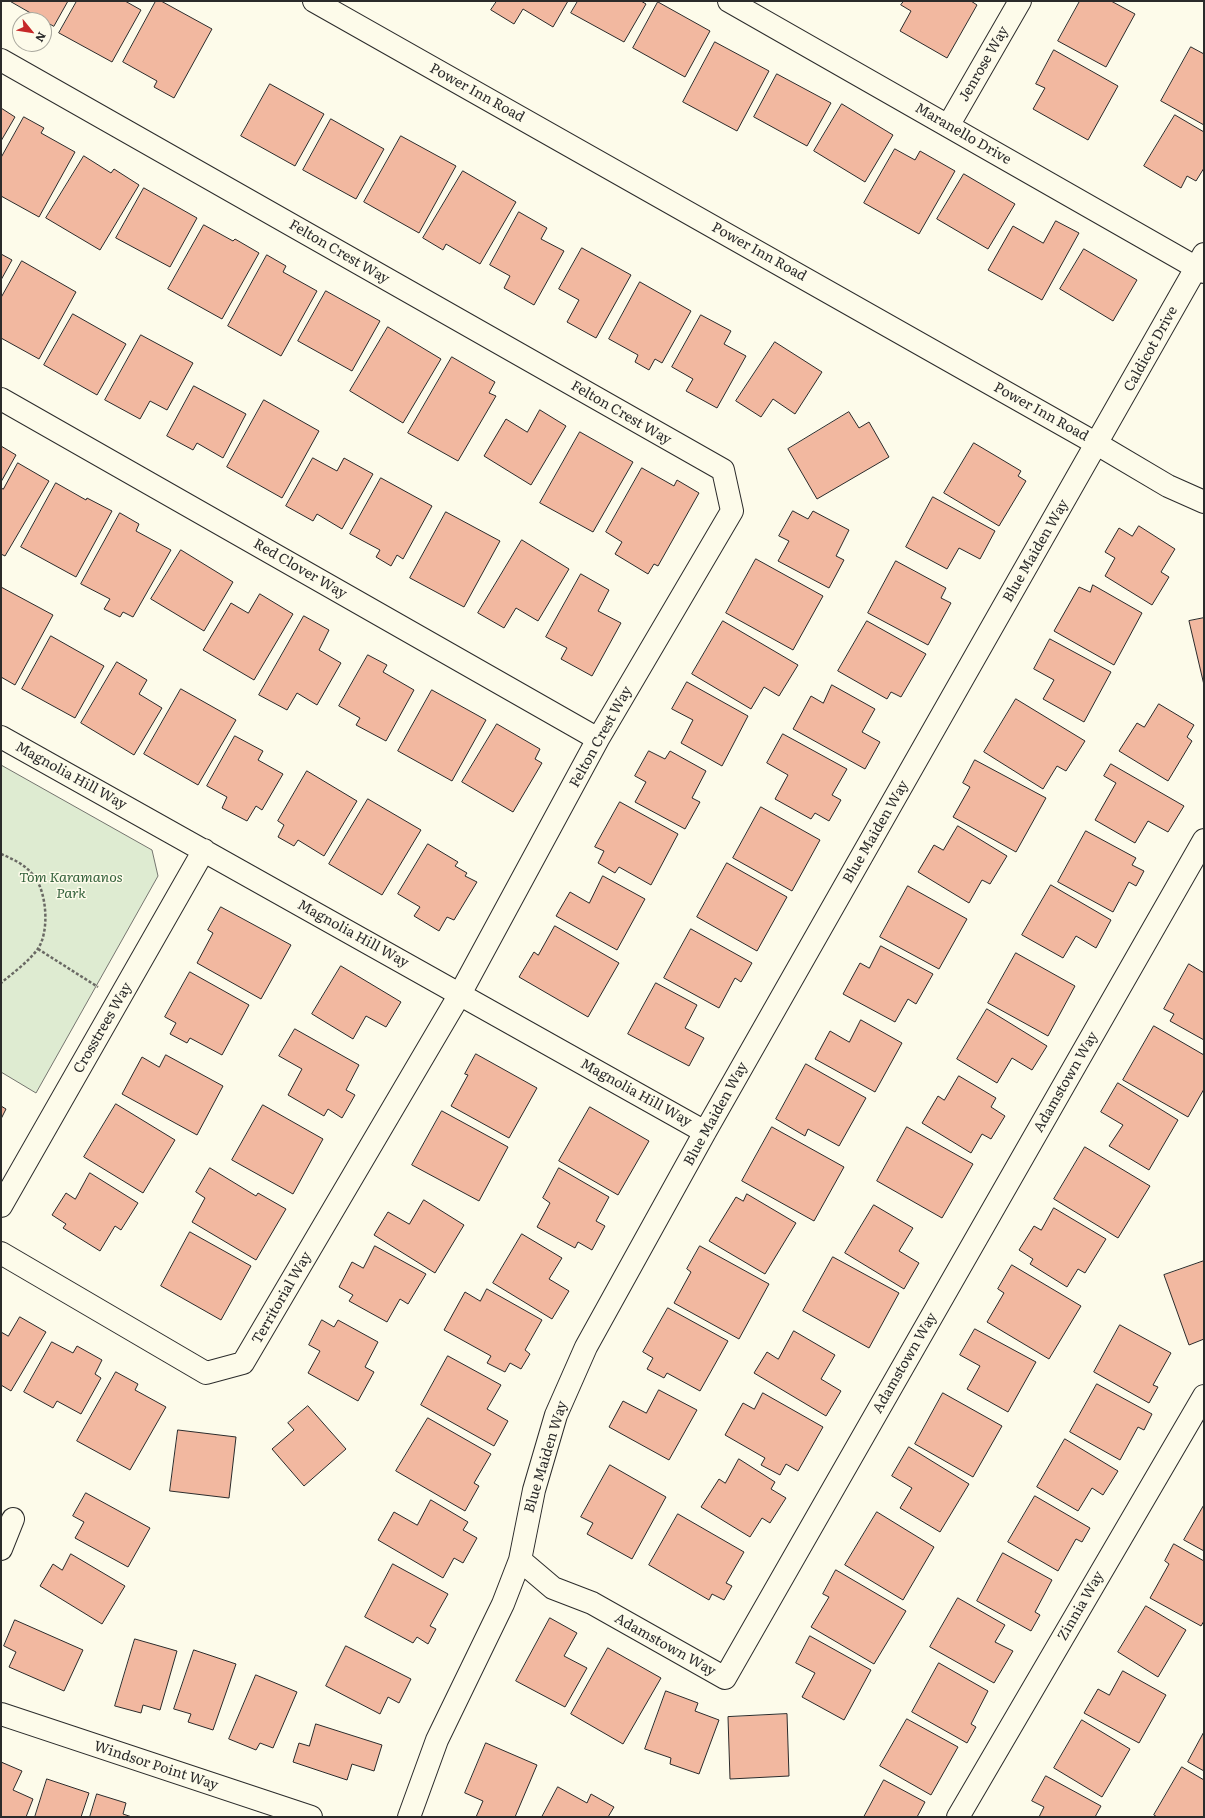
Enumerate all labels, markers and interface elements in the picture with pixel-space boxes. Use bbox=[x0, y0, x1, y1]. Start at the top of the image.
north arrow bbox=[12, 12, 52, 52]
street label: Jenrose Way bbox=[956, 23, 1012, 105]
text: N bbox=[32, 29, 51, 45]
street label: Power Inn Road bbox=[427, 60, 527, 126]
street label: Maranello Drive bbox=[912, 100, 1014, 168]
street label: Felton Crest Way bbox=[286, 216, 392, 288]
street label: Power Inn Road bbox=[709, 219, 809, 285]
street label: Caldicot Drive bbox=[1121, 303, 1181, 395]
street label: Felton Crest Way bbox=[568, 377, 674, 449]
street label: Power Inn Road bbox=[991, 379, 1091, 445]
street label: Blue Maiden Way bbox=[1000, 496, 1072, 606]
street label: Red Clover Way bbox=[250, 535, 350, 603]
street label: Felton Crest Way bbox=[566, 683, 636, 791]
street label: Magnolia Hill Way bbox=[12, 738, 130, 814]
street label: Blue Maiden Way bbox=[840, 777, 912, 887]
park label: Tom Karamanos Park bbox=[19, 870, 123, 902]
street label: Magnolia Hill Way bbox=[294, 896, 412, 972]
street label: Crosstrees Way bbox=[70, 980, 136, 1076]
street label: Adamstown Way bbox=[1030, 1029, 1102, 1135]
street label: Magnolia Hill Way bbox=[577, 1055, 695, 1131]
street label: Blue Maiden Way bbox=[680, 1059, 752, 1169]
street label: Territorial Way bbox=[249, 1249, 315, 1347]
street label: Adamstown Way bbox=[869, 1310, 941, 1416]
street label: Blue Maiden Way bbox=[521, 1399, 571, 1515]
street label: Zinnia Way bbox=[1054, 1568, 1108, 1644]
street label: Adamstown Way bbox=[611, 1610, 719, 1680]
street label: Windsor Point Way bbox=[92, 1738, 220, 1794]

